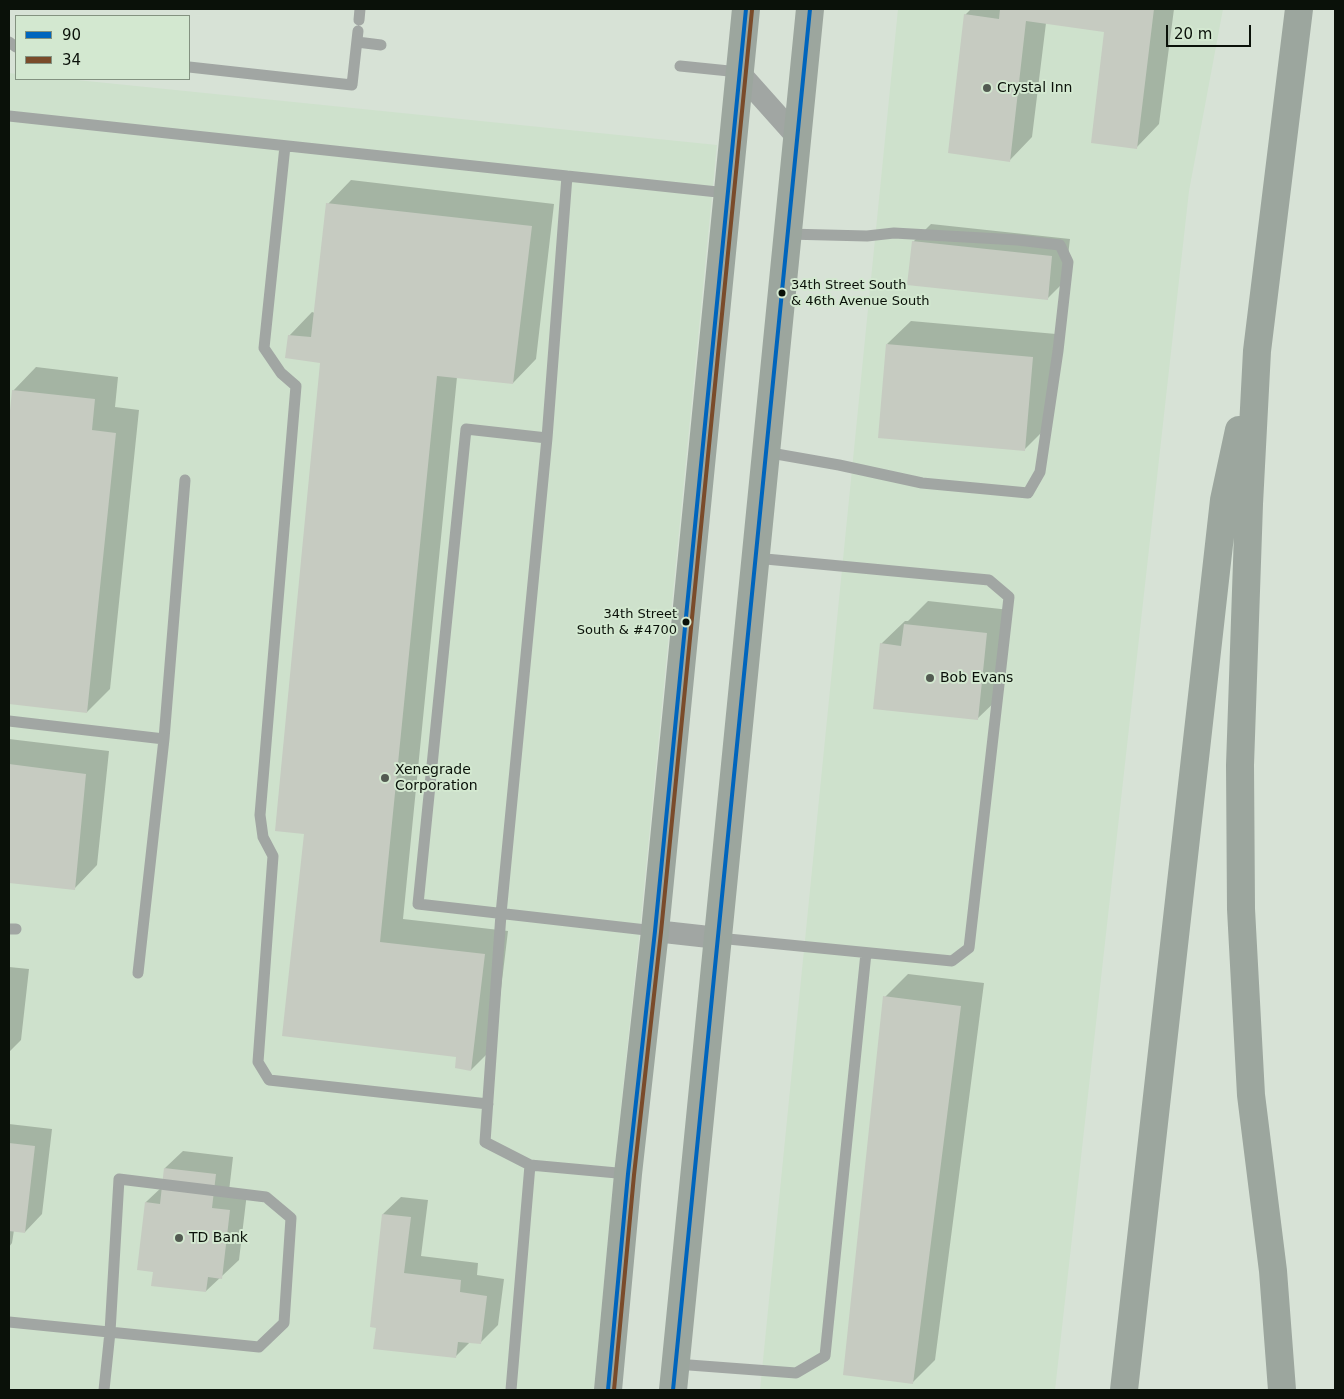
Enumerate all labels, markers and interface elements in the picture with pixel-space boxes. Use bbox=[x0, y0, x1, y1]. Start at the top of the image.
legend bbox=[15, 15, 190, 80]
scale bar bbox=[1169, 15, 1254, 47]
text: 20 m bbox=[1174, 25, 1212, 43]
text: 90 bbox=[62, 26, 81, 44]
text: 34 bbox=[62, 51, 81, 69]
place label: Crystal Inn bbox=[997, 80, 1072, 96]
marker: Crystal Inn bbox=[981, 82, 993, 94]
place label: 34th Street South & 46th Avenue South bbox=[791, 278, 929, 309]
marker: 34th Street South & 46th Avenue South bbox=[777, 288, 787, 298]
place label: 34th Street South & #4700 bbox=[577, 607, 677, 638]
marker: 34th Street South & #4700 bbox=[681, 617, 691, 627]
place label: Bob Evans bbox=[940, 670, 1013, 686]
marker: Bob Evans bbox=[924, 672, 936, 684]
place label: Xenegrade Corporation bbox=[395, 762, 478, 794]
marker: Xenegrade Corporation bbox=[379, 772, 391, 784]
place label: TD Bank bbox=[189, 1230, 248, 1246]
marker: TD Bank bbox=[173, 1232, 185, 1244]

